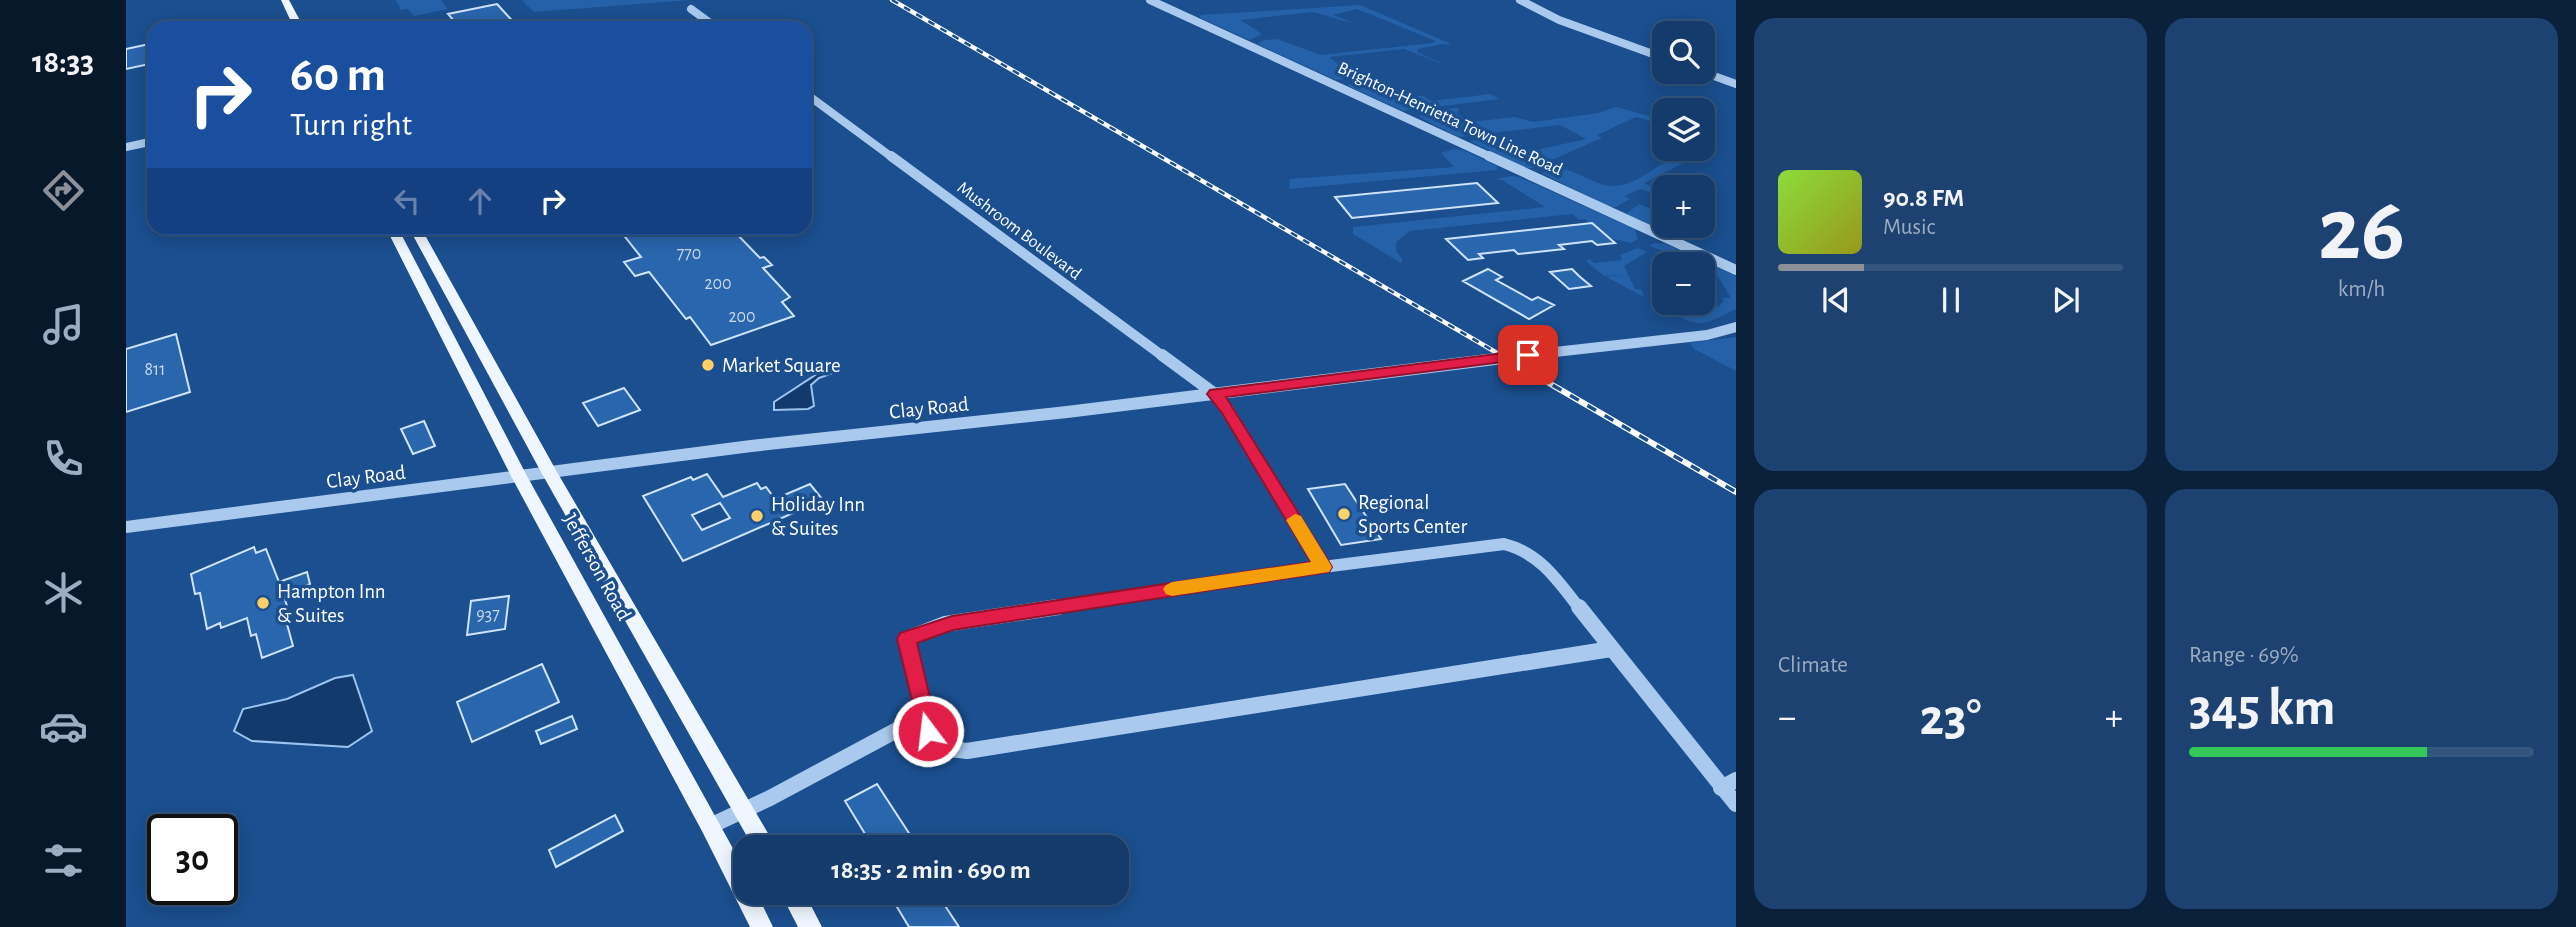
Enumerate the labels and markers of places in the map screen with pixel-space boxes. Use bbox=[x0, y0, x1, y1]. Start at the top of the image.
pin bbox=[1498, 325, 1558, 385]
place label: Market Square bbox=[722, 355, 841, 376]
marker: Market Square bbox=[700, 357, 716, 373]
place label: Regional Sports Center bbox=[1358, 492, 1468, 537]
place label: Holiday Inn & Suites bbox=[771, 494, 865, 539]
marker: Regional Sports Center bbox=[1336, 506, 1352, 522]
marker: Holiday Inn & Suites bbox=[749, 508, 765, 524]
place label: Hampton Inn & Suites bbox=[277, 581, 386, 626]
marker: Hampton Inn & Suites bbox=[255, 595, 271, 611]

